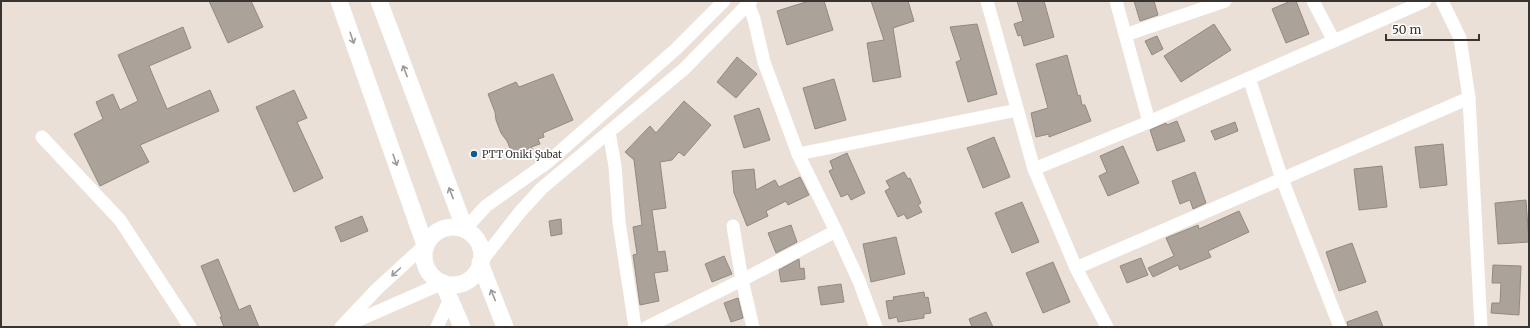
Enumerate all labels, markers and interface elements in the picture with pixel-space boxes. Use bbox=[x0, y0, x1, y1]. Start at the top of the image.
scale bar bbox=[1386, 16, 1479, 42]
text: 50 m bbox=[1392, 22, 1421, 37]
one-way arrow bbox=[349, 31, 356, 44]
one-way arrow bbox=[401, 65, 409, 77]
place label: PTT Oniki Şubat bbox=[482, 148, 562, 161]
marker: PTT Oniki Şubat bbox=[469, 149, 479, 159]
one-way arrow bbox=[392, 154, 400, 166]
one-way arrow bbox=[446, 187, 454, 199]
one-way arrow bbox=[391, 267, 402, 276]
one-way arrow bbox=[488, 290, 496, 302]

